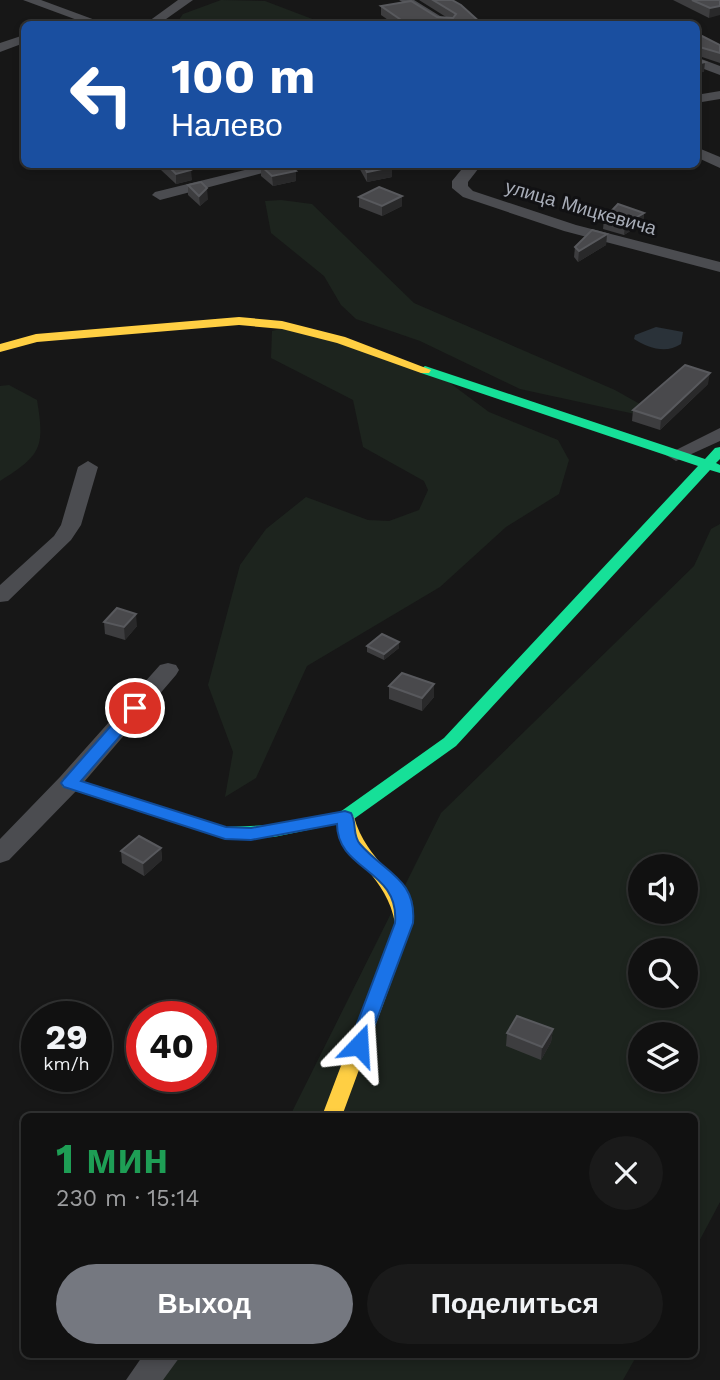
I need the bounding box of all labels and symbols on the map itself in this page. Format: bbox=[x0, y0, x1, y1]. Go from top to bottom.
street label: улица Мицкевича bbox=[503, 175, 660, 240]
pin bbox=[105, 678, 165, 738]
speed limit sign: 40 bbox=[126, 1001, 217, 1092]
position arrow bbox=[322, 1008, 396, 1082]

